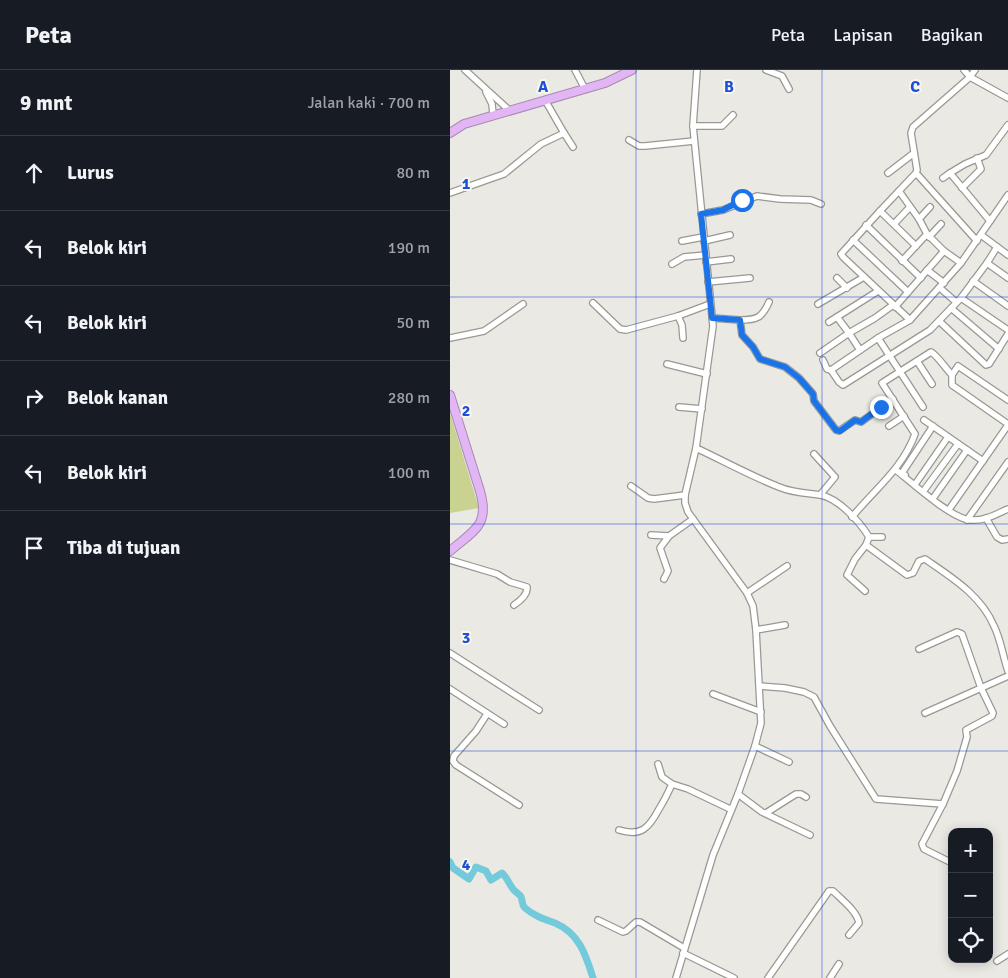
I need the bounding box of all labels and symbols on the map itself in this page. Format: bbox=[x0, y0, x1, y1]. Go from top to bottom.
text: A bbox=[538, 77, 549, 97]
text: B bbox=[724, 77, 734, 97]
text: C bbox=[910, 77, 920, 97]
text: 1 bbox=[462, 174, 471, 194]
route start bbox=[731, 189, 754, 212]
route end bbox=[870, 396, 893, 419]
text: 2 bbox=[462, 401, 470, 421]
text: 3 bbox=[462, 628, 470, 648]
text: 4 bbox=[462, 855, 471, 875]

